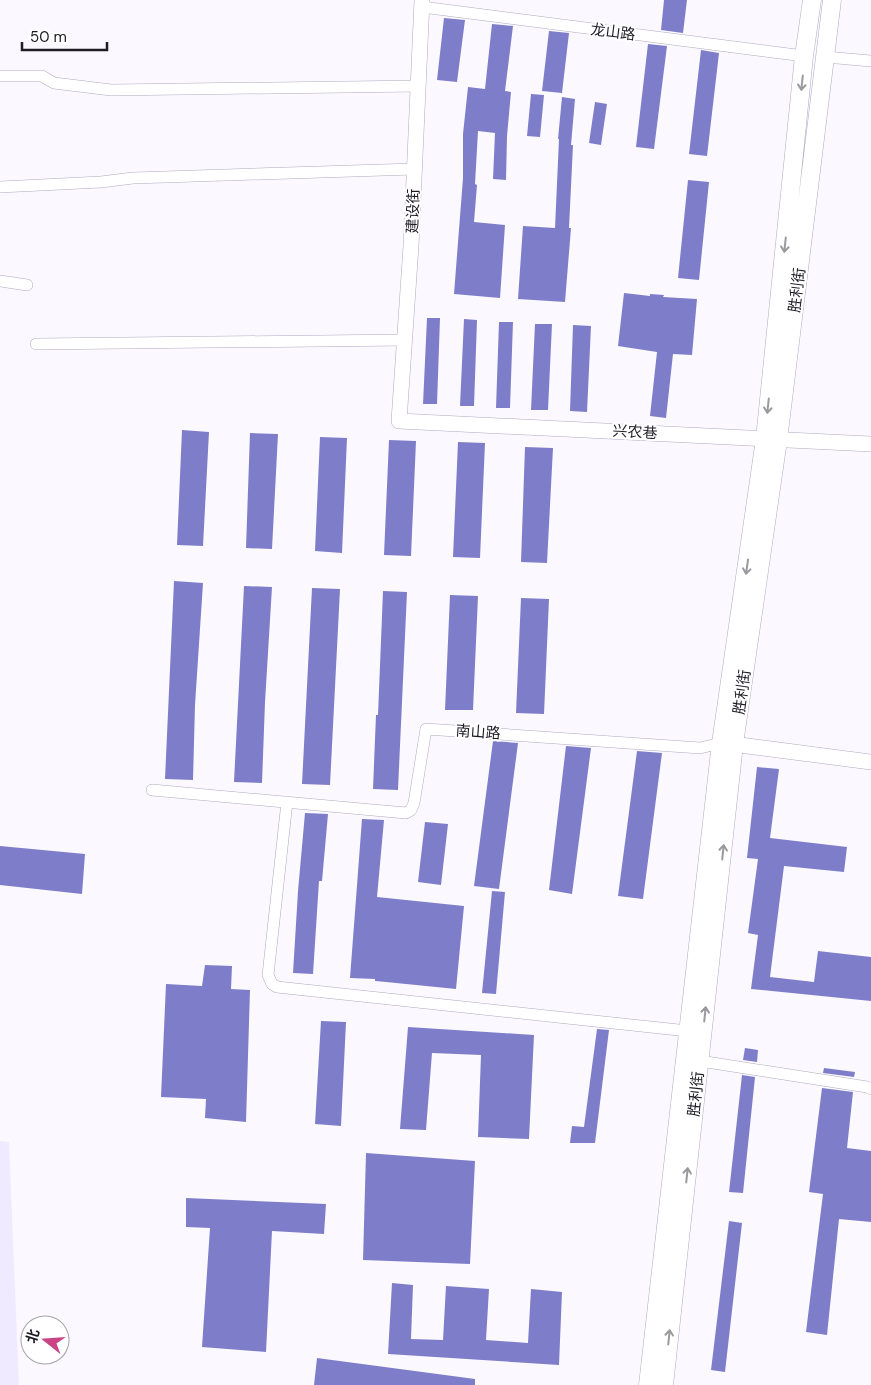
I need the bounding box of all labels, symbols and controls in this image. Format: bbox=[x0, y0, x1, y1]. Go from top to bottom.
street label: 龙山路 bbox=[589, 19, 637, 45]
scale bar bbox=[22, 20, 108, 52]
text: 50 m bbox=[30, 27, 67, 47]
one-way arrow bbox=[797, 75, 806, 91]
street label: 建设街 bbox=[402, 188, 424, 234]
one-way arrow bbox=[780, 236, 790, 252]
street label: 胜利街 bbox=[784, 266, 810, 314]
one-way arrow bbox=[763, 398, 773, 414]
street label: 兴农巷 bbox=[612, 421, 658, 443]
one-way arrow bbox=[741, 559, 751, 575]
street label: 胜利街 bbox=[729, 668, 755, 716]
street label: 南山路 bbox=[455, 720, 501, 744]
one-way arrow bbox=[718, 844, 728, 860]
one-way arrow bbox=[700, 1006, 710, 1022]
street label: 胜利街 bbox=[684, 1071, 708, 1117]
one-way arrow bbox=[682, 1167, 692, 1183]
north arrow bbox=[20, 1315, 70, 1365]
text: 北 bbox=[22, 1327, 43, 1346]
one-way arrow bbox=[664, 1329, 674, 1345]

